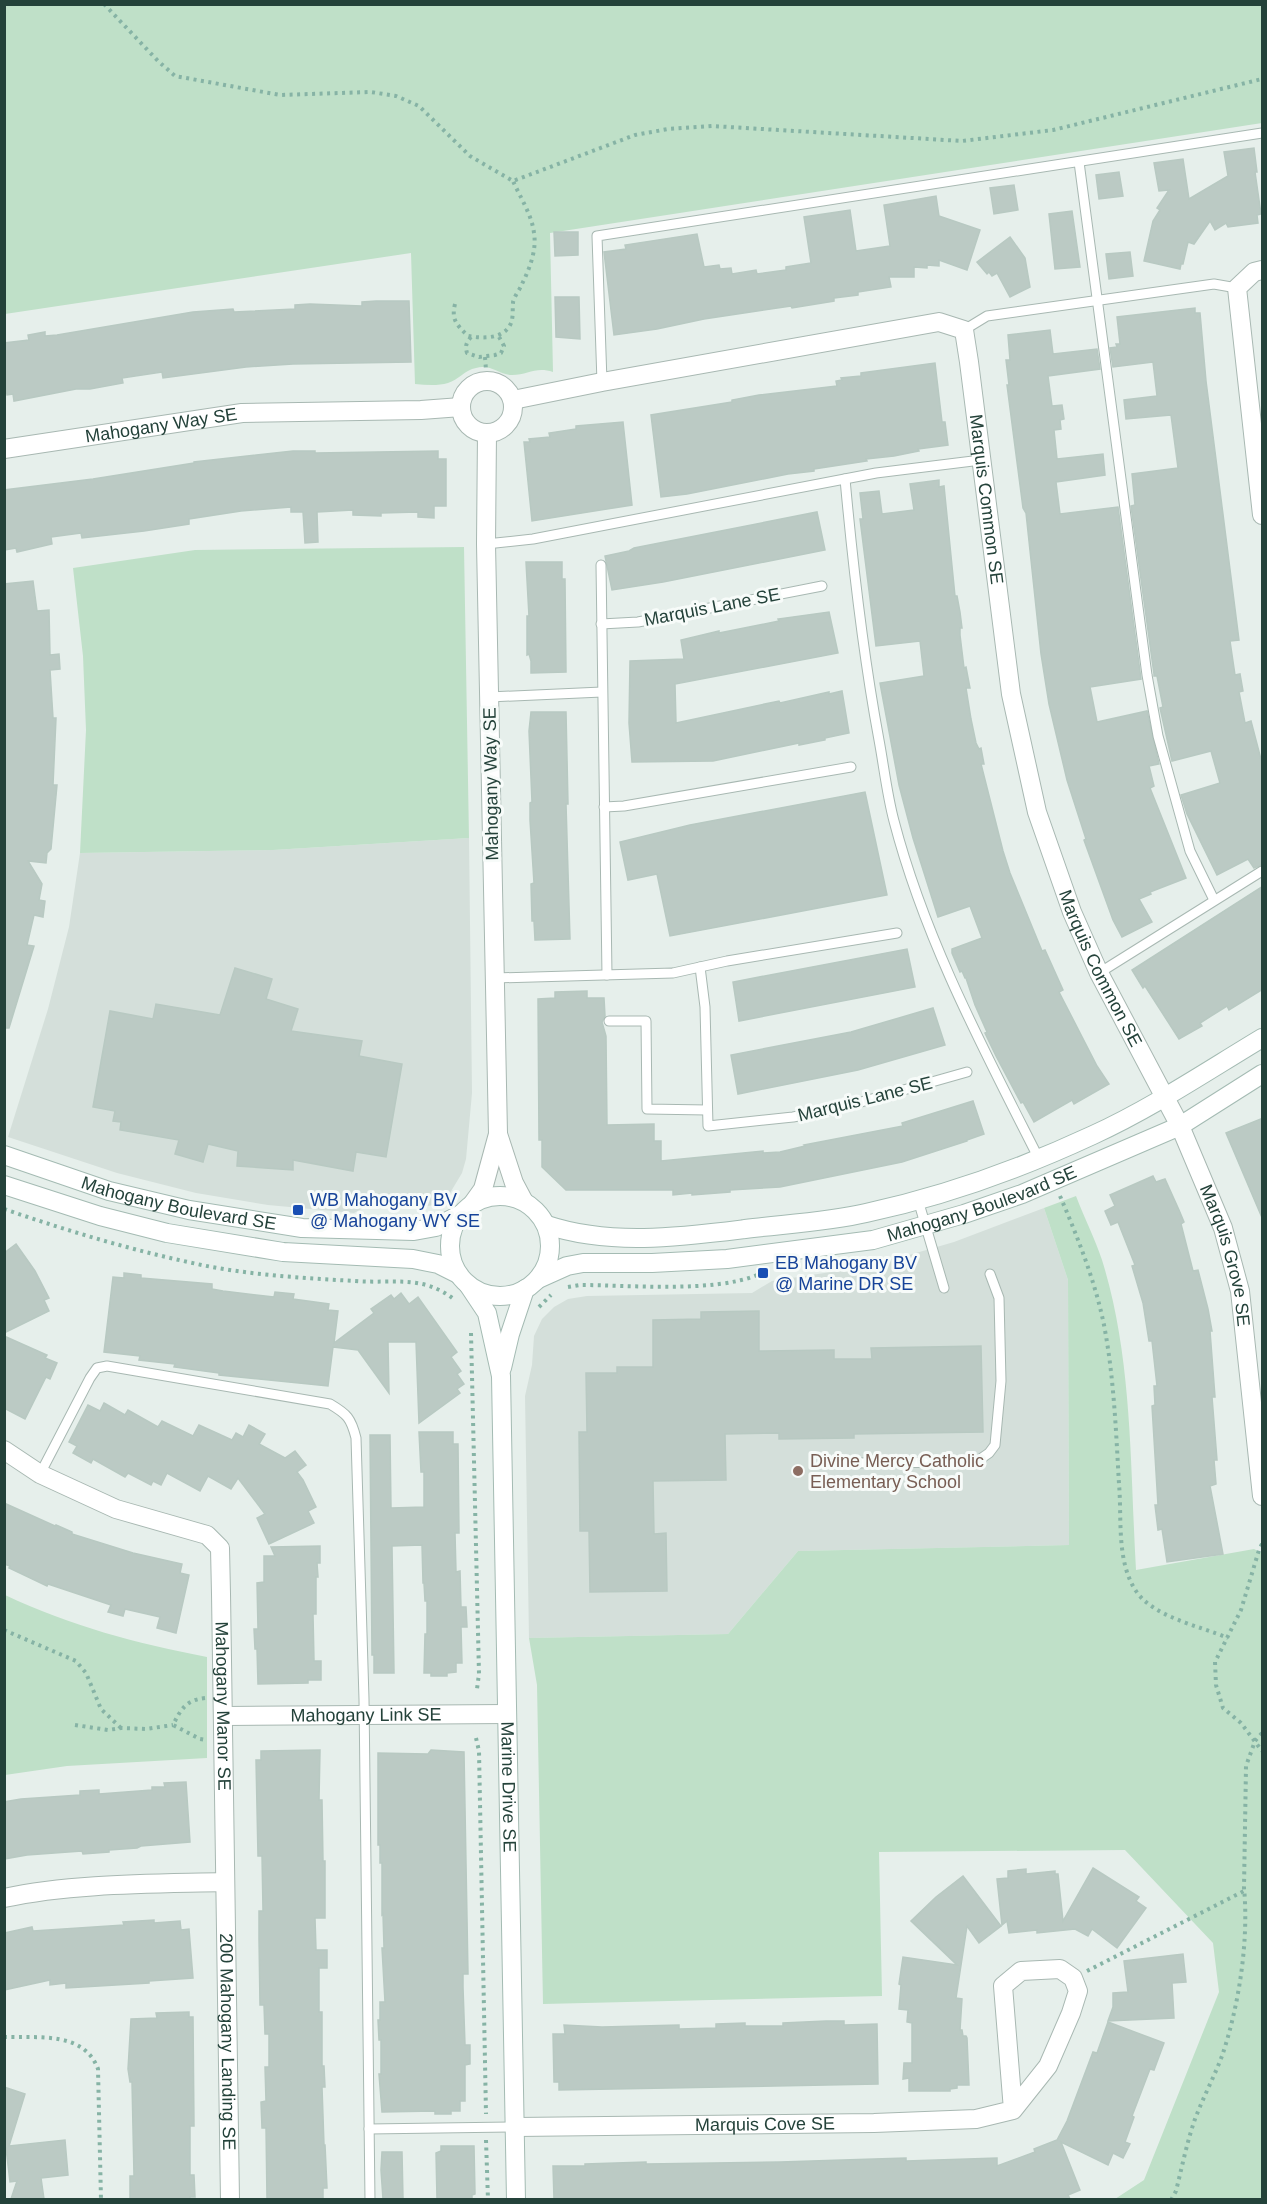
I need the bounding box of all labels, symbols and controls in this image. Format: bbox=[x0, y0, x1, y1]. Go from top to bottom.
street label: Mahogany Way SE bbox=[84, 404, 239, 447]
street label: Marquis Common SE bbox=[966, 413, 1007, 585]
street label: Marquis Lane SE bbox=[642, 584, 782, 630]
street label: Mahogany Way SE bbox=[480, 707, 502, 861]
street label: Marquis Common SE bbox=[1055, 887, 1146, 1050]
street label: Marquis Lane SE bbox=[796, 1073, 934, 1125]
street label: Mahogany Boulevard SE bbox=[885, 1162, 1079, 1246]
street label: Mahogany Boulevard SE bbox=[79, 1172, 278, 1234]
street label: Marquis Grove SE bbox=[1196, 1181, 1254, 1328]
place label: WB Mahogany BV @ Mahogany WY SE bbox=[310, 1190, 480, 1231]
marker: WB Mahogany BV @ Mahogany WY SE bbox=[291, 1203, 305, 1217]
place label: EB Mahogany BV @ Marine DR SE bbox=[775, 1253, 917, 1294]
marker: EB Mahogany BV @ Marine DR SE bbox=[756, 1266, 770, 1280]
place label: Divine Mercy Catholic Elementary School bbox=[810, 1451, 984, 1492]
marker: Divine Mercy Catholic Elementary School bbox=[791, 1464, 805, 1478]
street label: Mahogany Manor SE bbox=[212, 1621, 234, 1791]
street label: Mahogany Link SE bbox=[290, 1704, 442, 1726]
street label: Marine Drive SE bbox=[497, 1721, 520, 1853]
street label: 200 Mahogany Landing SE bbox=[216, 1933, 239, 2151]
street label: Marquis Cove SE bbox=[695, 2113, 835, 2135]

